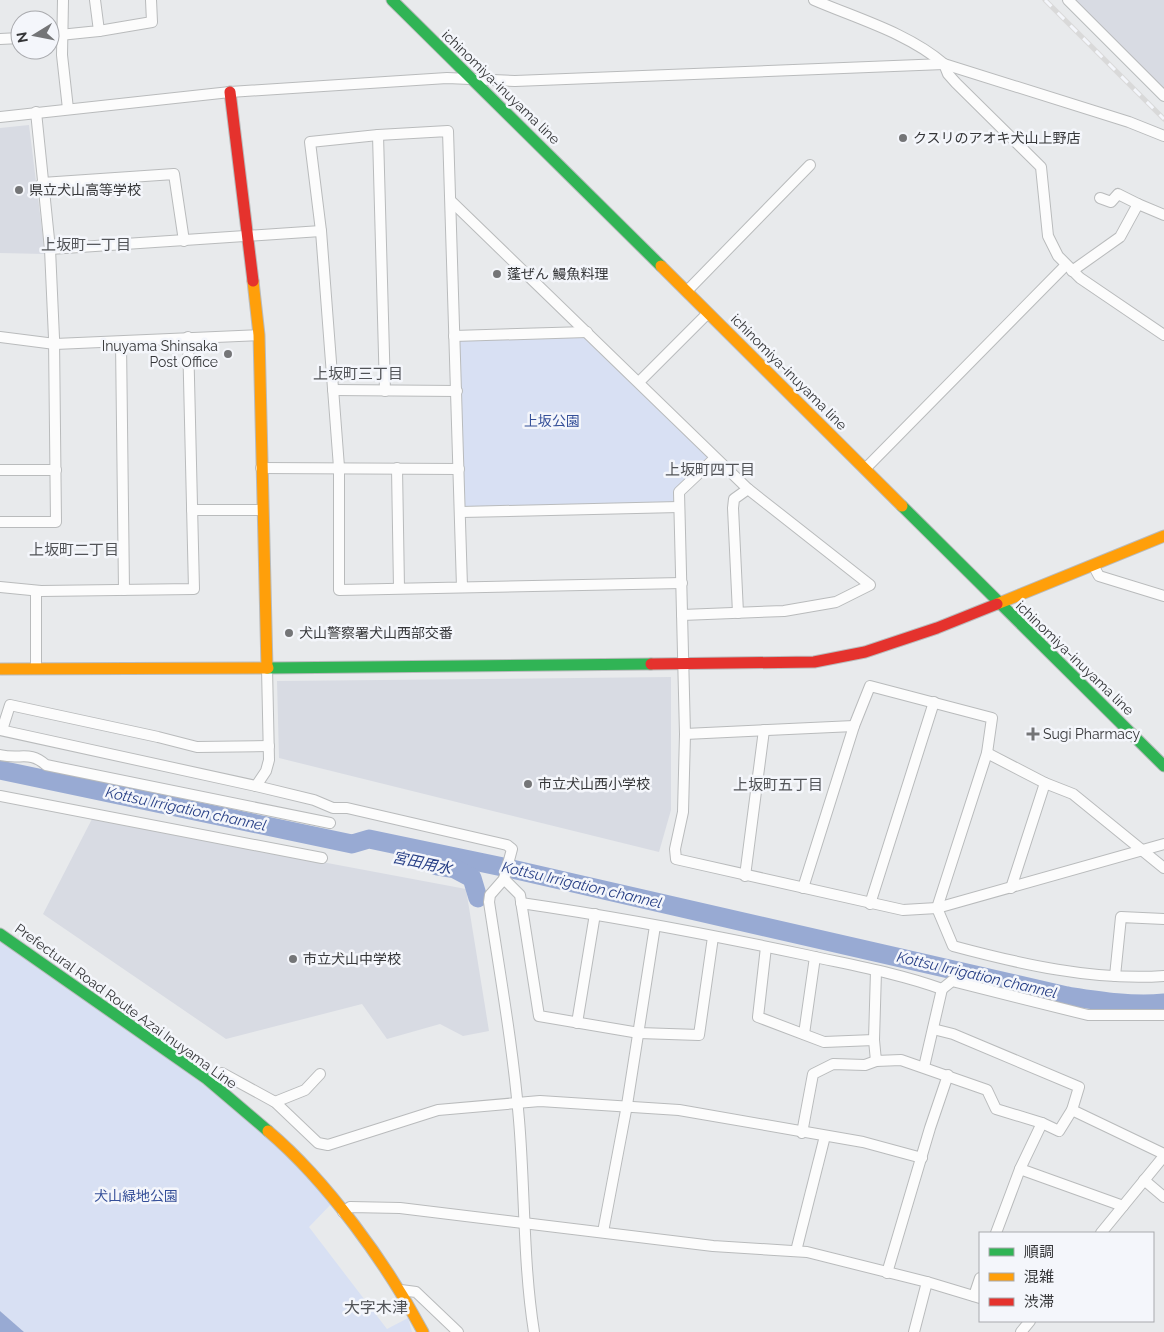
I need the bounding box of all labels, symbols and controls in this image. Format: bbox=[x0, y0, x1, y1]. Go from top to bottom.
north arrow bbox=[10, 10, 60, 60]
street label: ichinomiya-inuyama line bbox=[439, 27, 563, 147]
text: N bbox=[13, 31, 31, 44]
place label: クスリのアオキ犬山上野店 bbox=[913, 130, 1081, 146]
marker: クスリのアオキ犬山上野店 bbox=[897, 132, 909, 144]
place label: 県立犬山高等学校 bbox=[29, 182, 141, 198]
marker: 県立犬山高等学校 bbox=[13, 184, 25, 196]
district label: 上坂町一丁目 bbox=[41, 236, 131, 254]
place label: 蓬ぜん 鰻魚料理 bbox=[507, 266, 609, 282]
marker: 蓬ぜん 鰻魚料理 bbox=[491, 268, 503, 280]
street label: ichinomiya-inuyama line bbox=[728, 311, 850, 433]
place label: Inuyama Shinsaka Post Office bbox=[102, 338, 218, 370]
marker: Inuyama Shinsaka Post Office bbox=[222, 348, 234, 360]
district label: 上坂町三丁目 bbox=[313, 365, 403, 383]
park label: 上坂公園 bbox=[524, 413, 580, 429]
district label: 上坂町四丁目 bbox=[665, 461, 755, 479]
district label: 上坂町二丁目 bbox=[29, 541, 119, 559]
street label: ichinomiya-inuyama line bbox=[1013, 598, 1137, 718]
place label: 犬山警察署犬山西部交番 bbox=[299, 625, 453, 641]
marker: 犬山警察署犬山西部交番 bbox=[283, 627, 295, 639]
place label: Sugi Pharmacy bbox=[1043, 726, 1141, 742]
marker: Sugi Pharmacy bbox=[1027, 728, 1039, 740]
place label: 市立犬山西小学校 bbox=[538, 776, 650, 792]
district label: 上坂町五丁目 bbox=[733, 776, 823, 794]
marker: 市立犬山西小学校 bbox=[522, 778, 534, 790]
water label: Kottsu Irrigation channel bbox=[104, 783, 268, 835]
water label: 宮田用水 bbox=[391, 848, 455, 878]
water label: Kottsu Irrigation channel bbox=[500, 858, 664, 912]
street label: Prefectural Road Route Azai Inuyama Line bbox=[12, 920, 240, 1092]
water label: Kottsu Irrigation channel bbox=[895, 948, 1059, 1002]
place label: 市立犬山中学校 bbox=[303, 951, 401, 967]
marker: 市立犬山中学校 bbox=[287, 953, 299, 965]
park label: 犬山緑地公園 bbox=[94, 1188, 178, 1204]
legend bbox=[979, 1232, 1154, 1322]
text: 順調 bbox=[1024, 1243, 1054, 1261]
text: 混雑 bbox=[1024, 1268, 1054, 1286]
text: 渋滞 bbox=[1024, 1293, 1054, 1311]
district label: 大字木津 bbox=[344, 1298, 408, 1317]

